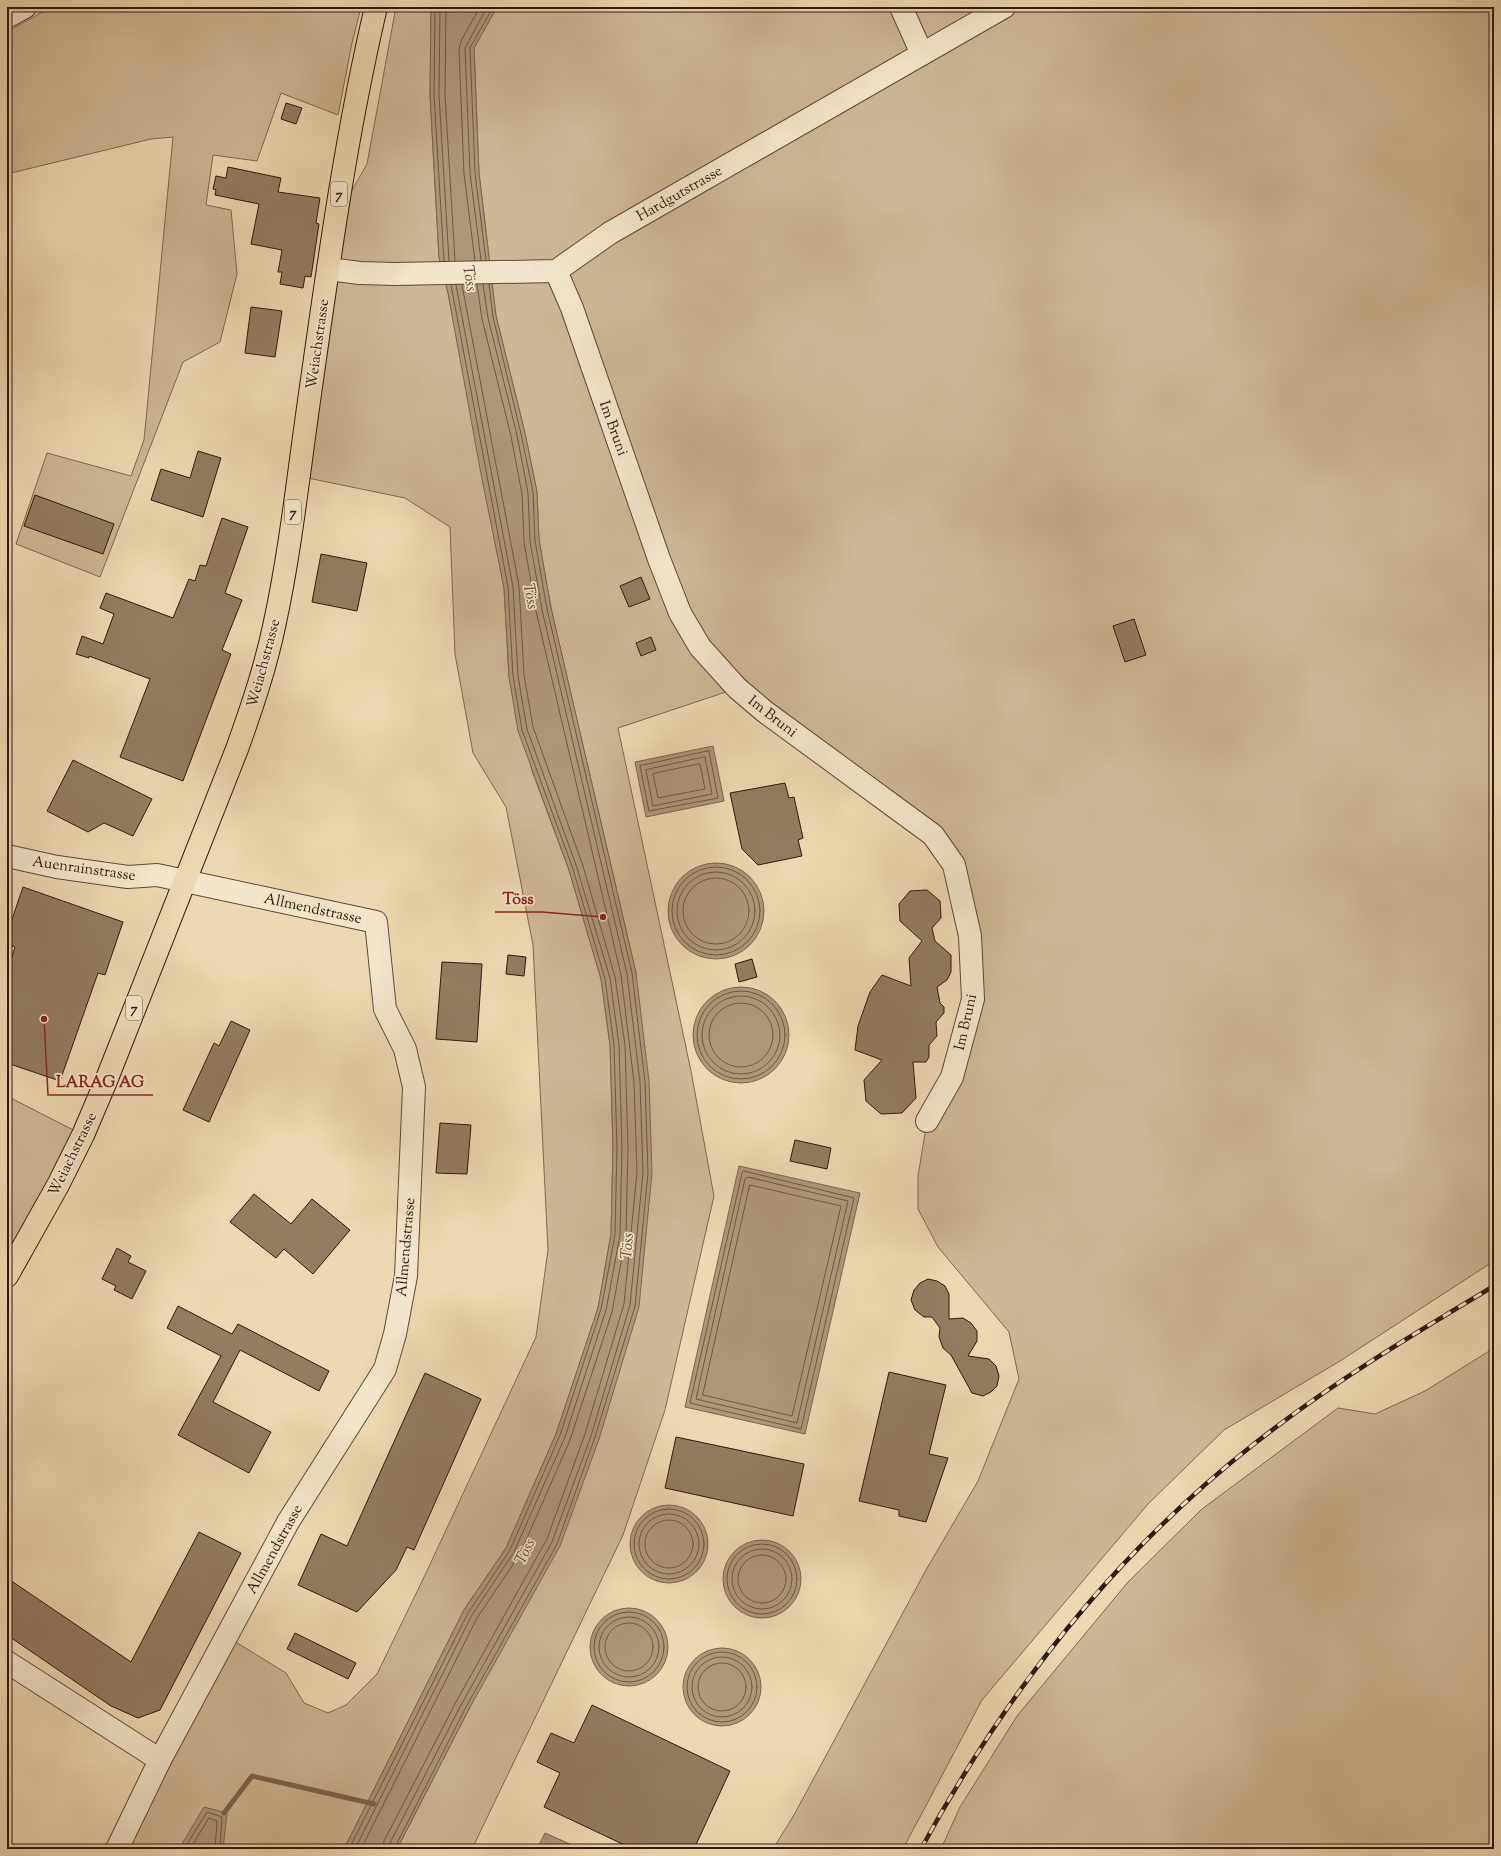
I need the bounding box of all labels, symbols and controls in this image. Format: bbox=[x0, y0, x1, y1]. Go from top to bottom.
street label: Hardgutstrasse bbox=[633, 161, 727, 227]
road number: 7 bbox=[331, 182, 347, 206]
water label: Töss bbox=[455, 264, 482, 293]
street label: Weiachstrasse bbox=[302, 298, 335, 391]
street label: Im Bruni bbox=[593, 398, 632, 459]
road number: 7 bbox=[285, 500, 301, 524]
water label: Töss bbox=[516, 581, 543, 612]
street label: Weiachstrasse bbox=[243, 617, 286, 710]
street label: Im Bruni bbox=[743, 691, 801, 743]
street label: Auenrainstrasse bbox=[31, 852, 137, 887]
callout: Töss bbox=[495, 884, 542, 912]
street label: Allmendstrasse bbox=[262, 889, 363, 930]
text: Töss bbox=[502, 889, 534, 912]
street label: Im Bruni bbox=[950, 992, 983, 1053]
road number: 7 bbox=[126, 996, 142, 1020]
callout: LARAG AG bbox=[48, 1067, 153, 1095]
text: LARAG AG bbox=[56, 1072, 144, 1095]
street label: Weiachstrasse bbox=[44, 1109, 103, 1200]
street label: Allmendstrasse bbox=[392, 1197, 421, 1298]
water label: Töss bbox=[616, 1232, 641, 1260]
street label: Allmendstrasse bbox=[242, 1501, 309, 1598]
water label: Töss bbox=[510, 1535, 542, 1569]

